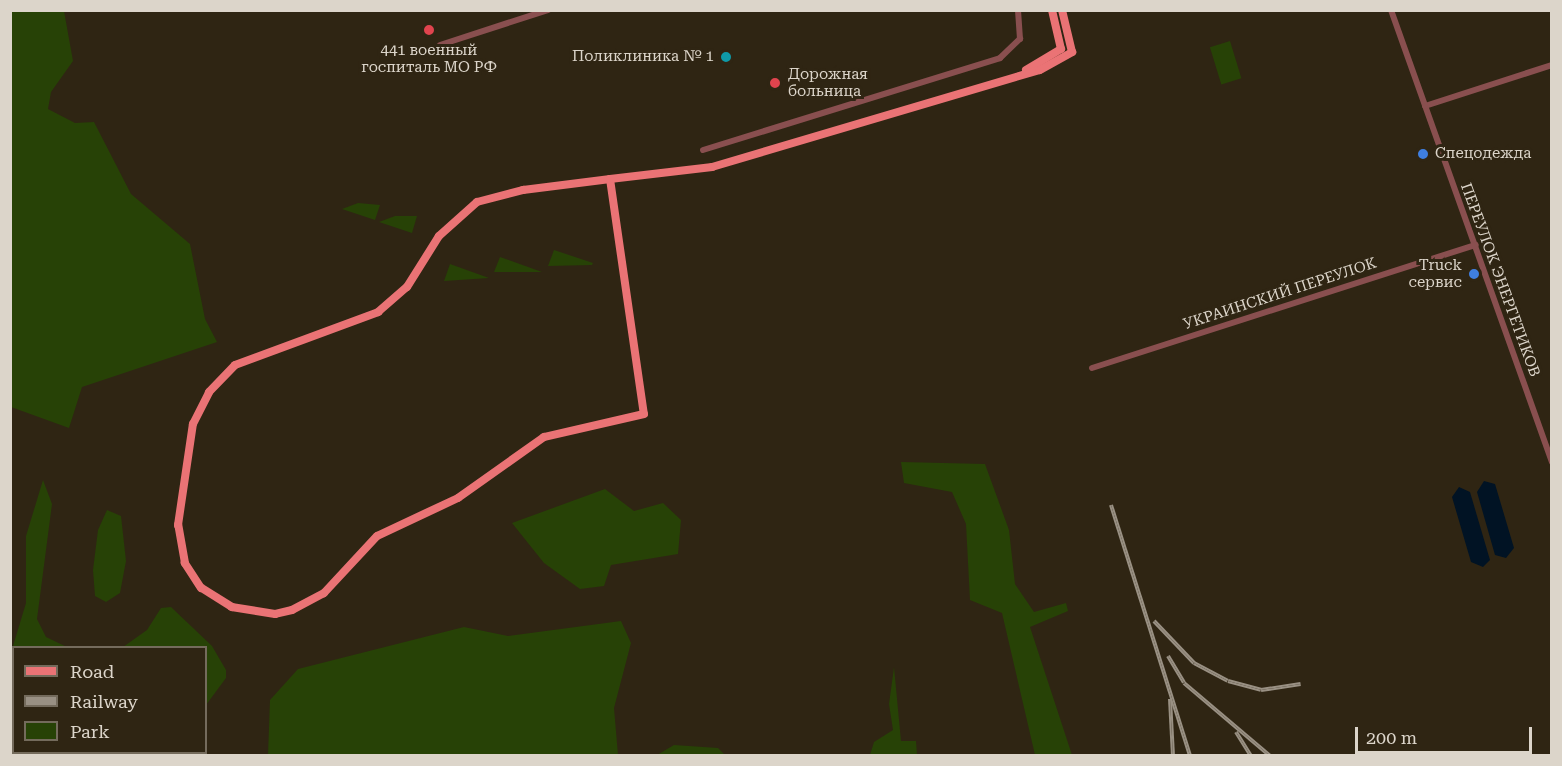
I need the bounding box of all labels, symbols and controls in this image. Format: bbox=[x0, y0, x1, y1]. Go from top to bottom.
marker: 441 военный госпиталь МО РФ bbox=[420, 21, 438, 39]
place label: 441 военный госпиталь МО РФ bbox=[361, 41, 497, 76]
place label: Поликлиника № 1 bbox=[572, 48, 714, 66]
marker: Поликлиника № 1 bbox=[719, 50, 733, 64]
place label: Дорожная больница bbox=[788, 65, 868, 100]
marker: Дорожная больница bbox=[766, 74, 784, 92]
place label: Спецодежда bbox=[1435, 145, 1531, 163]
marker: Спецодежда bbox=[1416, 147, 1430, 161]
street label: ПЕРЕУЛОК ЭНЕРГЕТИКОВ bbox=[1456, 181, 1544, 379]
street label: УКРАИНСКИЙ ПЕРЕУЛОК bbox=[1181, 254, 1379, 334]
place label: Truck сервис bbox=[1409, 256, 1462, 291]
marker: Truck сервис bbox=[1467, 267, 1481, 281]
legend bbox=[12, 646, 207, 754]
text: Road bbox=[70, 661, 114, 682]
text: Railway bbox=[70, 691, 138, 712]
scale bar bbox=[1358, 715, 1535, 753]
text: Park bbox=[70, 721, 110, 742]
text: 200 m bbox=[1366, 727, 1417, 748]

